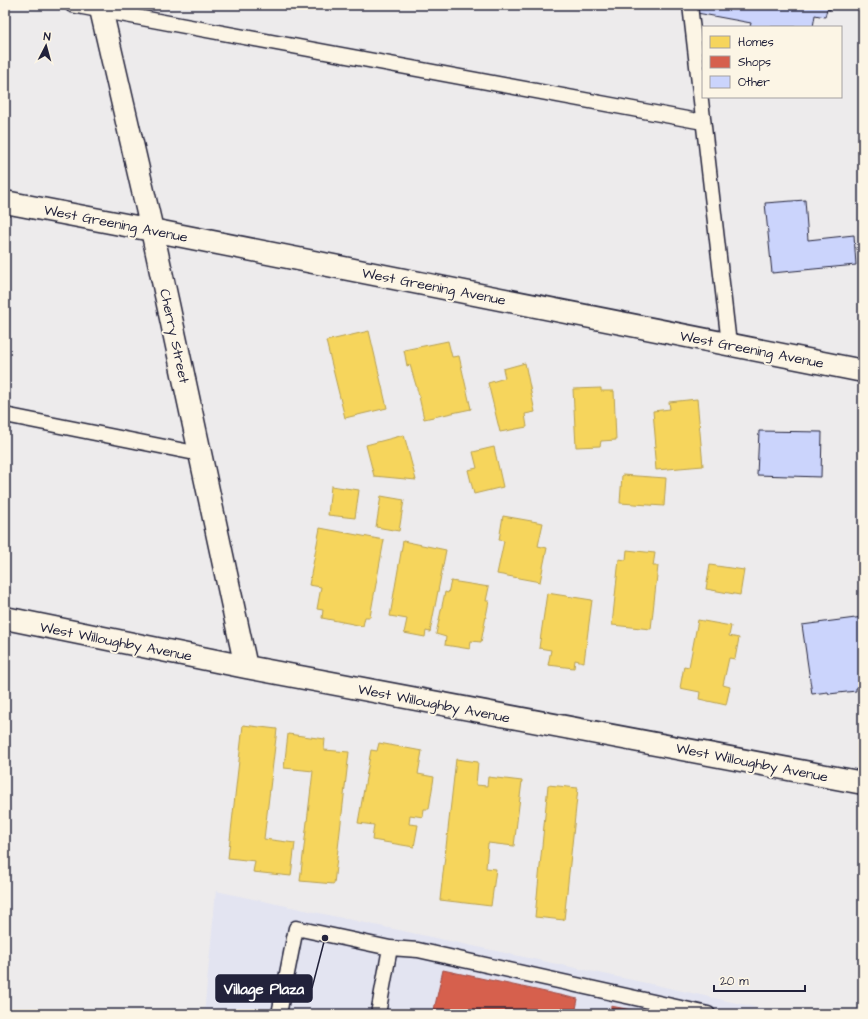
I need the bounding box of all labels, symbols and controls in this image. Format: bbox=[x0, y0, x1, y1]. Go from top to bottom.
north arrow bbox=[26, 26, 66, 66]
legend bbox=[702, 26, 842, 98]
text: N bbox=[43, 29, 51, 44]
text: Homes bbox=[738, 34, 774, 51]
text: Shops bbox=[738, 54, 771, 71]
text: Other bbox=[738, 74, 770, 91]
street label: West Greening Avenue bbox=[42, 200, 190, 248]
street label: West Greening Avenue bbox=[360, 263, 508, 311]
street label: Cherry Street bbox=[154, 287, 194, 386]
street label: West Greening Avenue bbox=[678, 326, 826, 374]
street label: West Willoughby Avenue bbox=[38, 617, 194, 667]
street label: West Willoughby Avenue bbox=[356, 679, 512, 729]
street label: West Willoughby Avenue bbox=[674, 738, 830, 788]
scale bar bbox=[714, 967, 805, 993]
text: 20 m bbox=[720, 973, 749, 990]
callout: Village Plaza bbox=[216, 975, 312, 1002]
text: Village Plaza bbox=[223, 979, 305, 1002]

